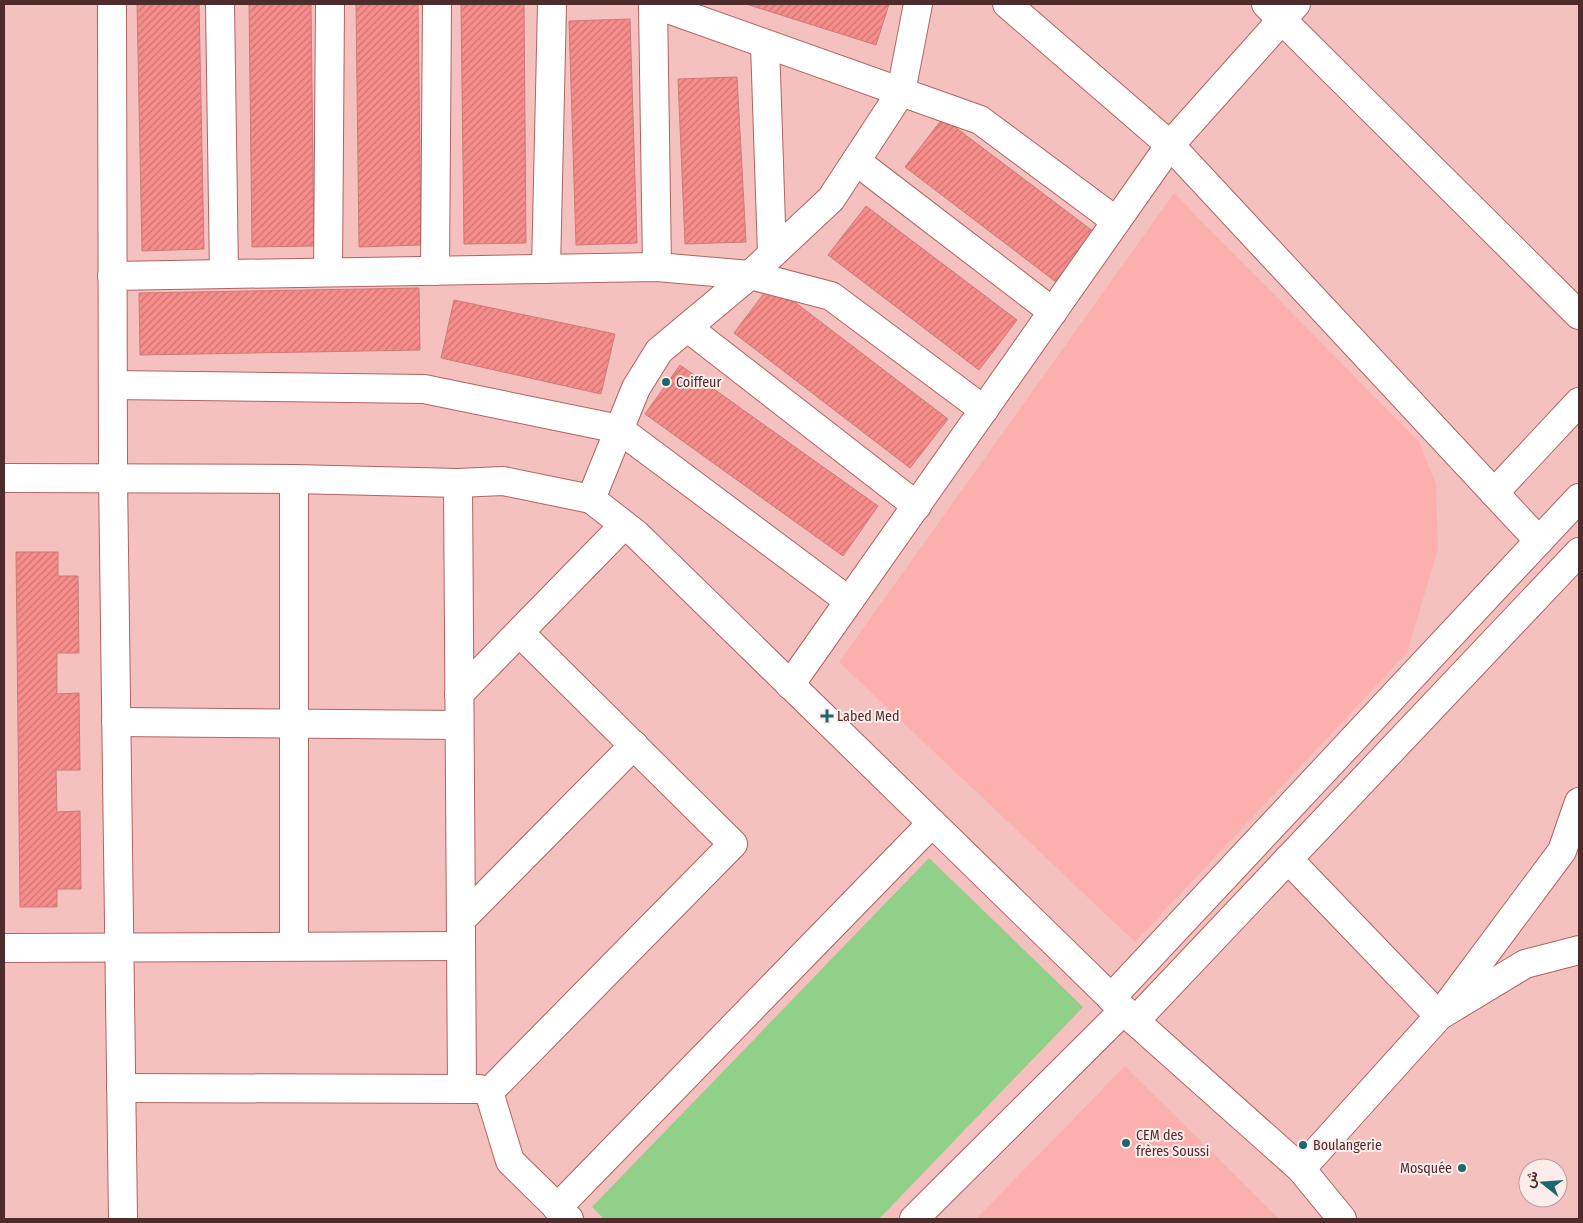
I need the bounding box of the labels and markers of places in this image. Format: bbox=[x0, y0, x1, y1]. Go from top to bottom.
place label: Coiffeur bbox=[676, 374, 721, 391]
marker: Coiffeur bbox=[660, 376, 672, 388]
place label: Labed Med bbox=[837, 708, 900, 725]
marker: Labed Med bbox=[821, 710, 833, 722]
place label: CEM des frères Soussi bbox=[1136, 1127, 1209, 1160]
marker: CEM des frères Soussi bbox=[1120, 1137, 1132, 1149]
place label: Boulangerie bbox=[1313, 1137, 1382, 1154]
marker: Boulangerie bbox=[1297, 1139, 1309, 1151]
place label: Mosquée bbox=[1400, 1160, 1452, 1177]
marker: Mosquée bbox=[1456, 1162, 1468, 1174]

